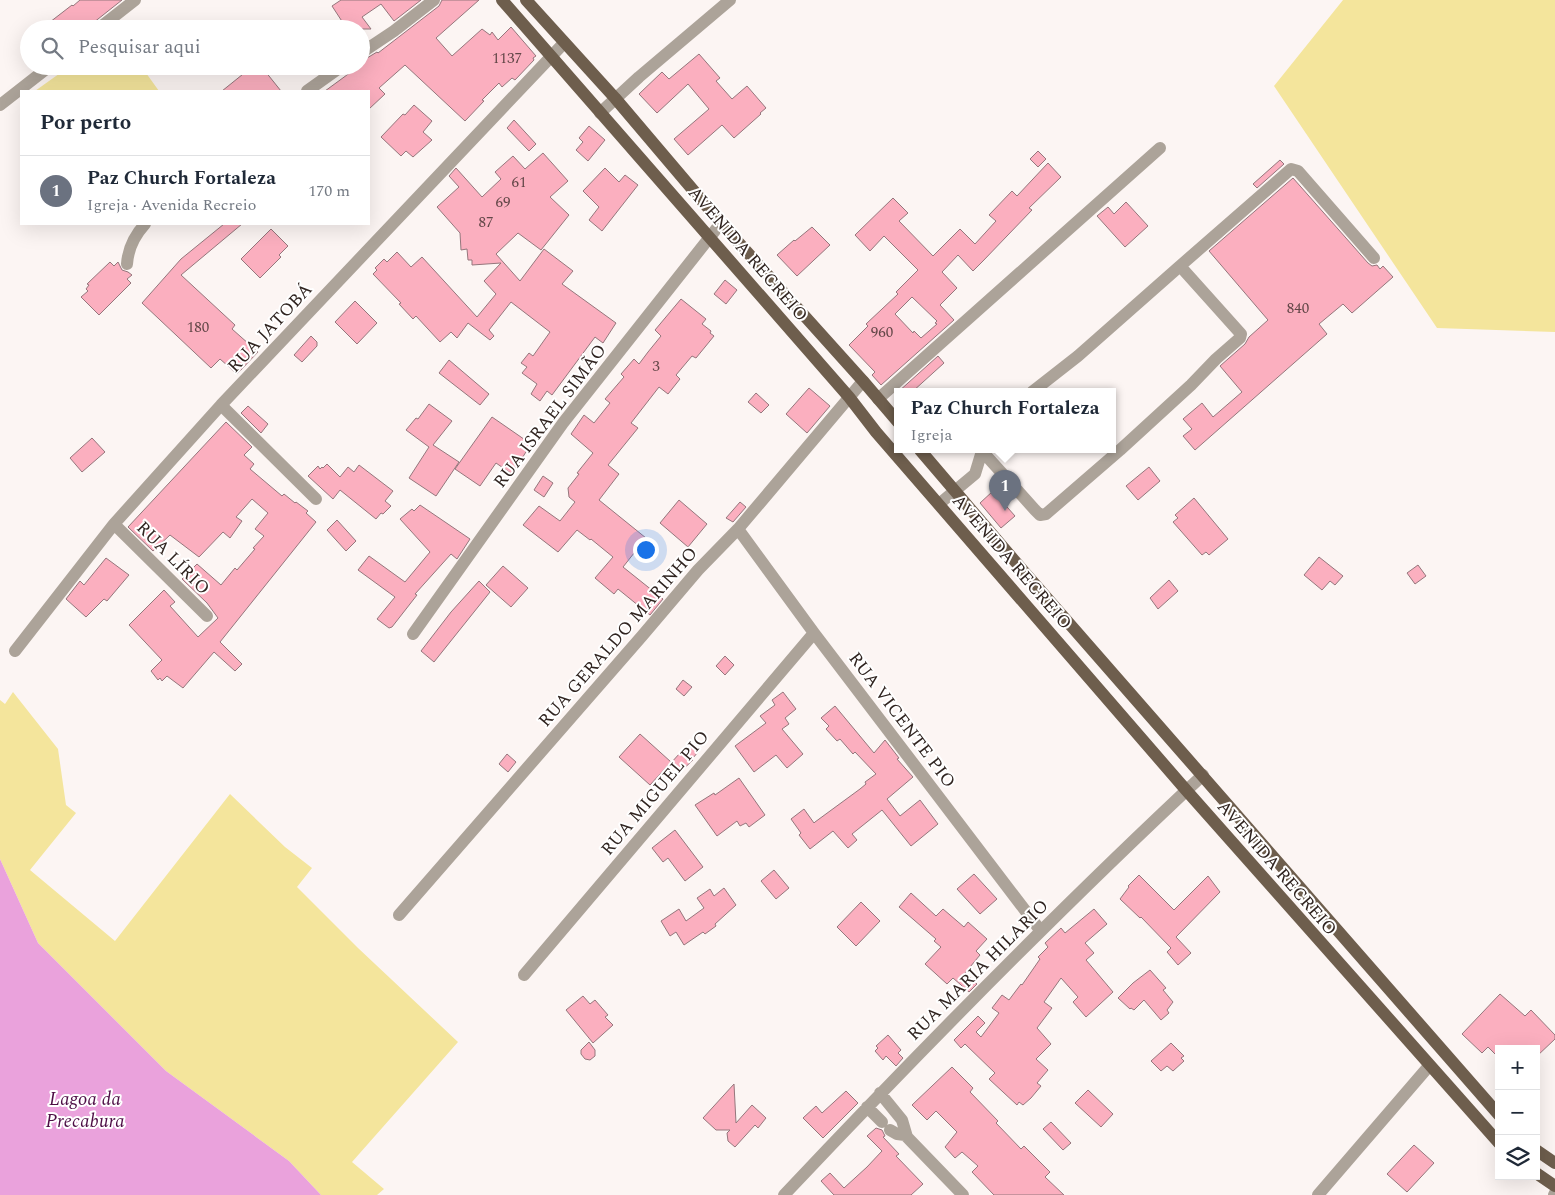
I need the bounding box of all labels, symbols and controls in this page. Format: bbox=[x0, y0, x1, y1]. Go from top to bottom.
search box bbox=[20, 20, 370, 75]
text: Pesquisar aqui bbox=[78, 33, 201, 62]
icon: search bbox=[38, 34, 66, 62]
house number: 1137 bbox=[492, 47, 522, 70]
text: Por perto bbox=[40, 107, 131, 139]
text: Paz Church Fortaleza bbox=[87, 164, 276, 193]
house number: 61 bbox=[511, 171, 527, 194]
text: 1 bbox=[52, 179, 60, 203]
text: 170 m bbox=[308, 179, 350, 203]
street label: AVENIDA RECREIO bbox=[682, 180, 814, 328]
house number: 69 bbox=[495, 191, 511, 214]
text: Igreja · Avenida Recreio bbox=[87, 193, 256, 217]
house number: 87 bbox=[478, 211, 494, 234]
street label: RUA JATOBÁ bbox=[221, 277, 319, 379]
house number: 840 bbox=[1287, 297, 1309, 320]
house number: 180 bbox=[187, 316, 209, 339]
house number: 960 bbox=[871, 321, 893, 344]
street label: RUA ISRAEL SIMÃO bbox=[487, 338, 613, 494]
house number: 3 bbox=[652, 355, 660, 378]
popup bbox=[894, 388, 1116, 453]
text: Paz Church Fortaleza bbox=[911, 394, 1099, 423]
text: Igreja bbox=[911, 423, 952, 447]
pin: 1 bbox=[989, 470, 1021, 511]
street label: AVENIDA RECREIO bbox=[946, 488, 1078, 636]
street label: RUA LÍRIO bbox=[130, 515, 216, 601]
your location bbox=[633, 537, 659, 563]
street label: RUA GERALDO MARINHO bbox=[532, 541, 704, 733]
street label: RUA VICENTE PIO bbox=[842, 646, 962, 794]
street label: RUA MIGUEL PIO bbox=[594, 724, 716, 862]
street label: AVENIDA RECREIO bbox=[1211, 794, 1343, 942]
street label: RUA MARIA HILARIO bbox=[901, 893, 1055, 1047]
map controls bbox=[1495, 1045, 1540, 1180]
button: + bbox=[1495, 1045, 1540, 1090]
water label: Lagoa da Precabura bbox=[45, 1085, 125, 1136]
button: − bbox=[1495, 1090, 1540, 1135]
button: layers bbox=[1495, 1135, 1540, 1180]

